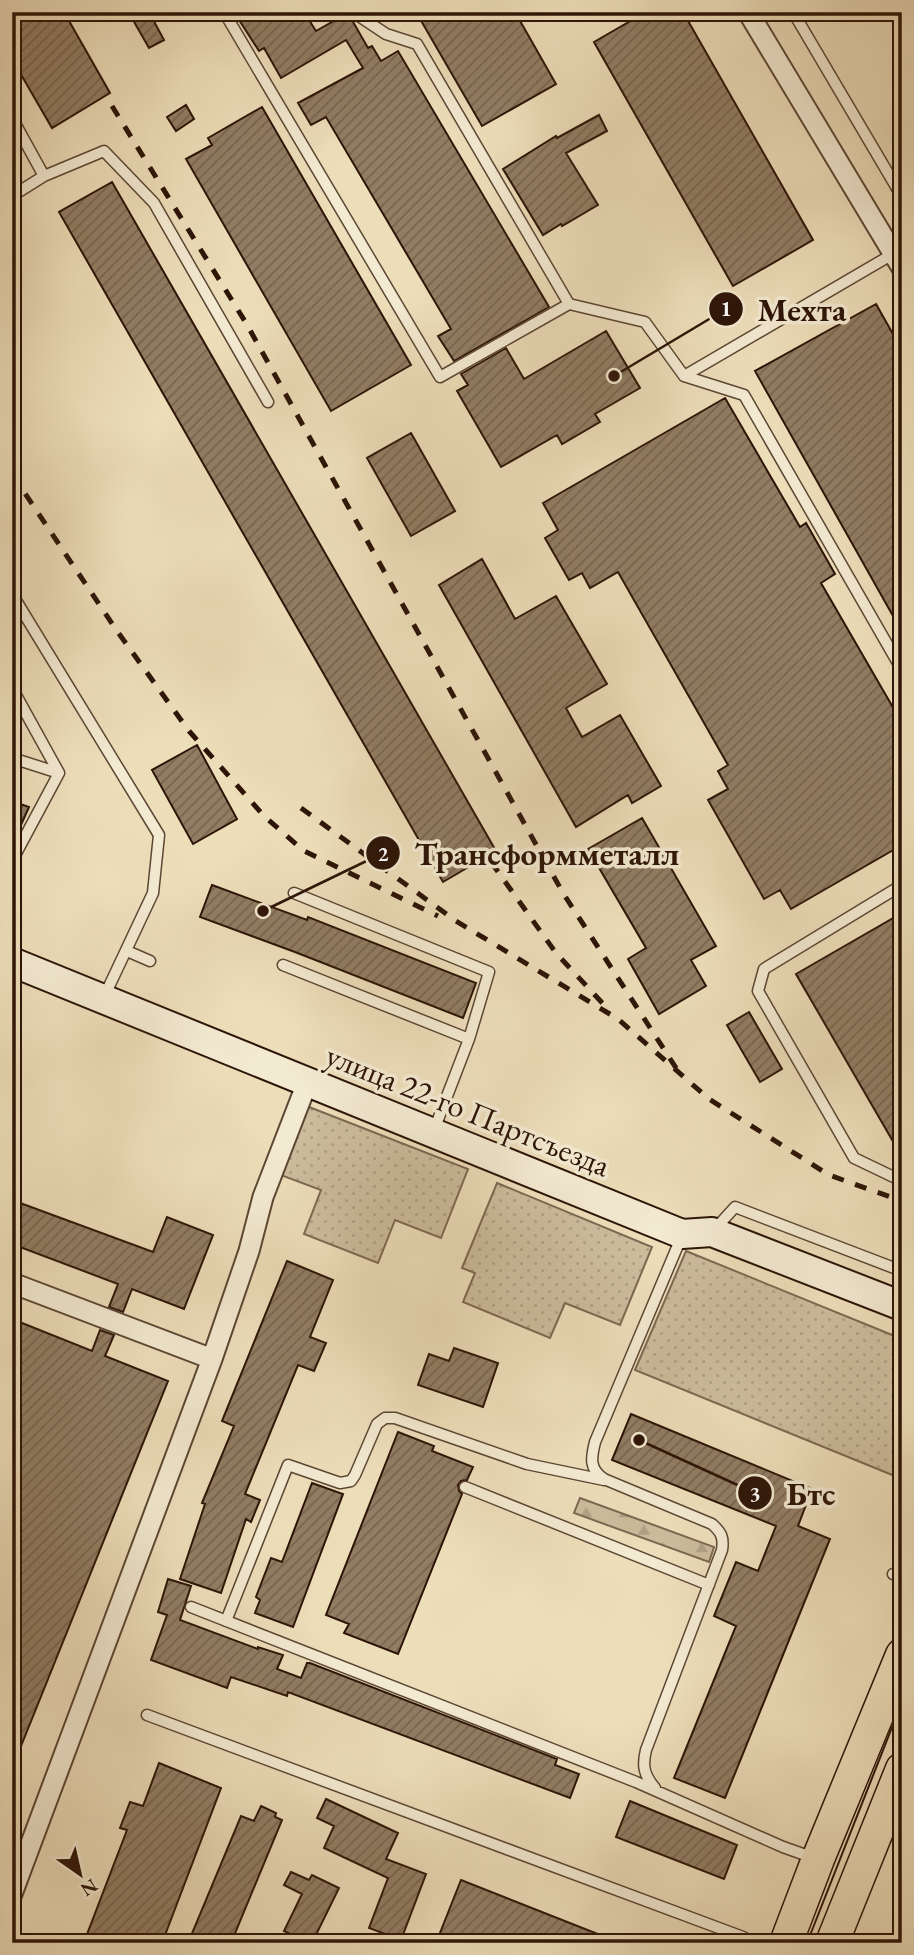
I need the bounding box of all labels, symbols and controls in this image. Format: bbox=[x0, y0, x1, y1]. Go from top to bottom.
callout: Мехта bbox=[709, 282, 860, 336]
text: Мехта bbox=[758, 288, 847, 331]
text: 1 bbox=[720, 295, 732, 322]
callout: Трансформметалл bbox=[366, 826, 694, 880]
text: Трансформметалл bbox=[415, 832, 679, 875]
text: 2 bbox=[377, 840, 389, 867]
street label: улица 22-го Партсъезда bbox=[320, 1034, 617, 1186]
callout: Бтс bbox=[737, 1466, 850, 1520]
text: Бтс bbox=[786, 1472, 836, 1515]
text: 3 bbox=[749, 1480, 761, 1507]
north arrow bbox=[46, 1840, 116, 1910]
text: N bbox=[75, 1873, 103, 1903]

